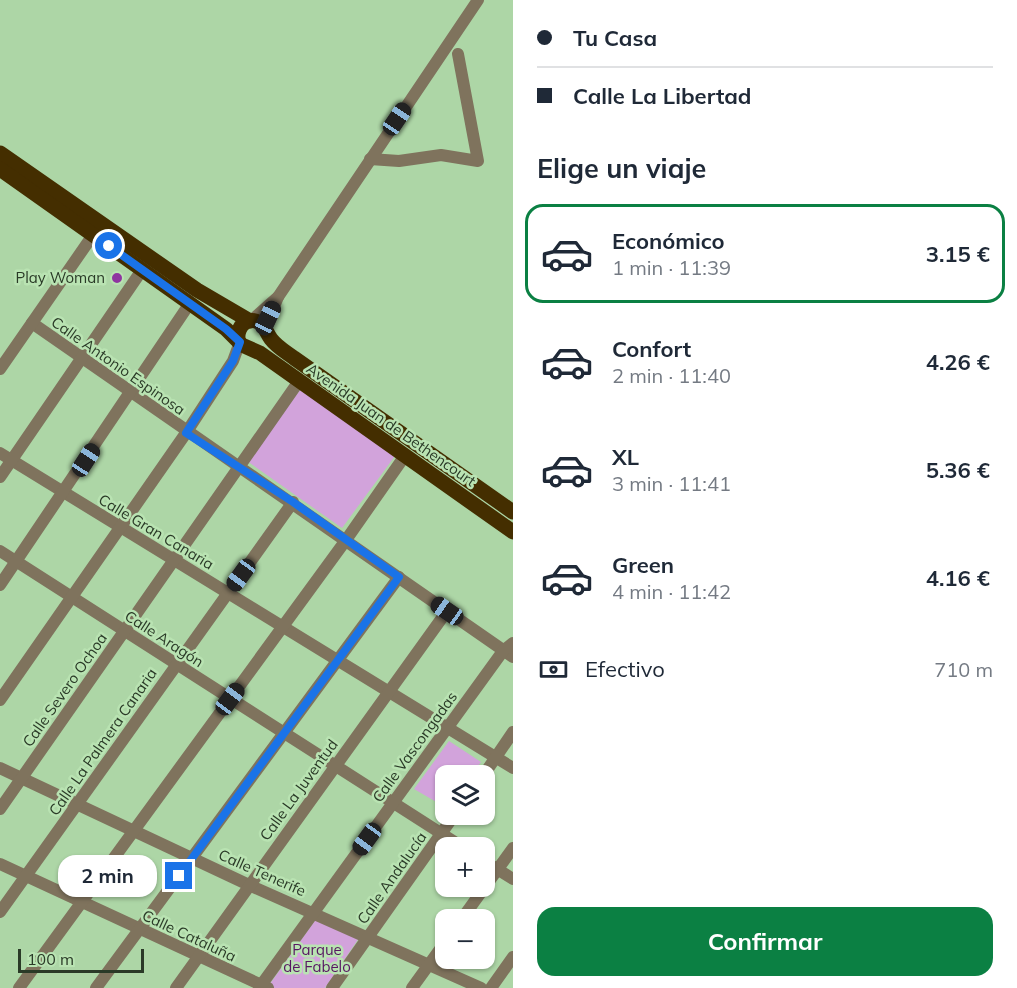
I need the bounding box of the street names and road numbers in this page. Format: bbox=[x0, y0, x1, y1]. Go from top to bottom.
street label: Calle Antonio Espinosa bbox=[48, 312, 189, 419]
street label: Avenida Juan de Bethencourt bbox=[303, 359, 480, 490]
street label: Calle Gran Canaria bbox=[95, 490, 217, 573]
street label: Calle Aragón bbox=[121, 606, 207, 671]
street label: Calle Severo Ochoa bbox=[18, 629, 111, 750]
street label: Calle La Palmera Canaria bbox=[44, 664, 161, 819]
street label: Calle Vascongadas bbox=[368, 688, 461, 806]
street label: Calle La Juventud bbox=[255, 735, 342, 844]
street label: Calle Andalucía bbox=[353, 828, 430, 928]
street label: Calle Tenerife bbox=[216, 845, 309, 900]
street label: Calle Cataluña bbox=[139, 905, 239, 966]

